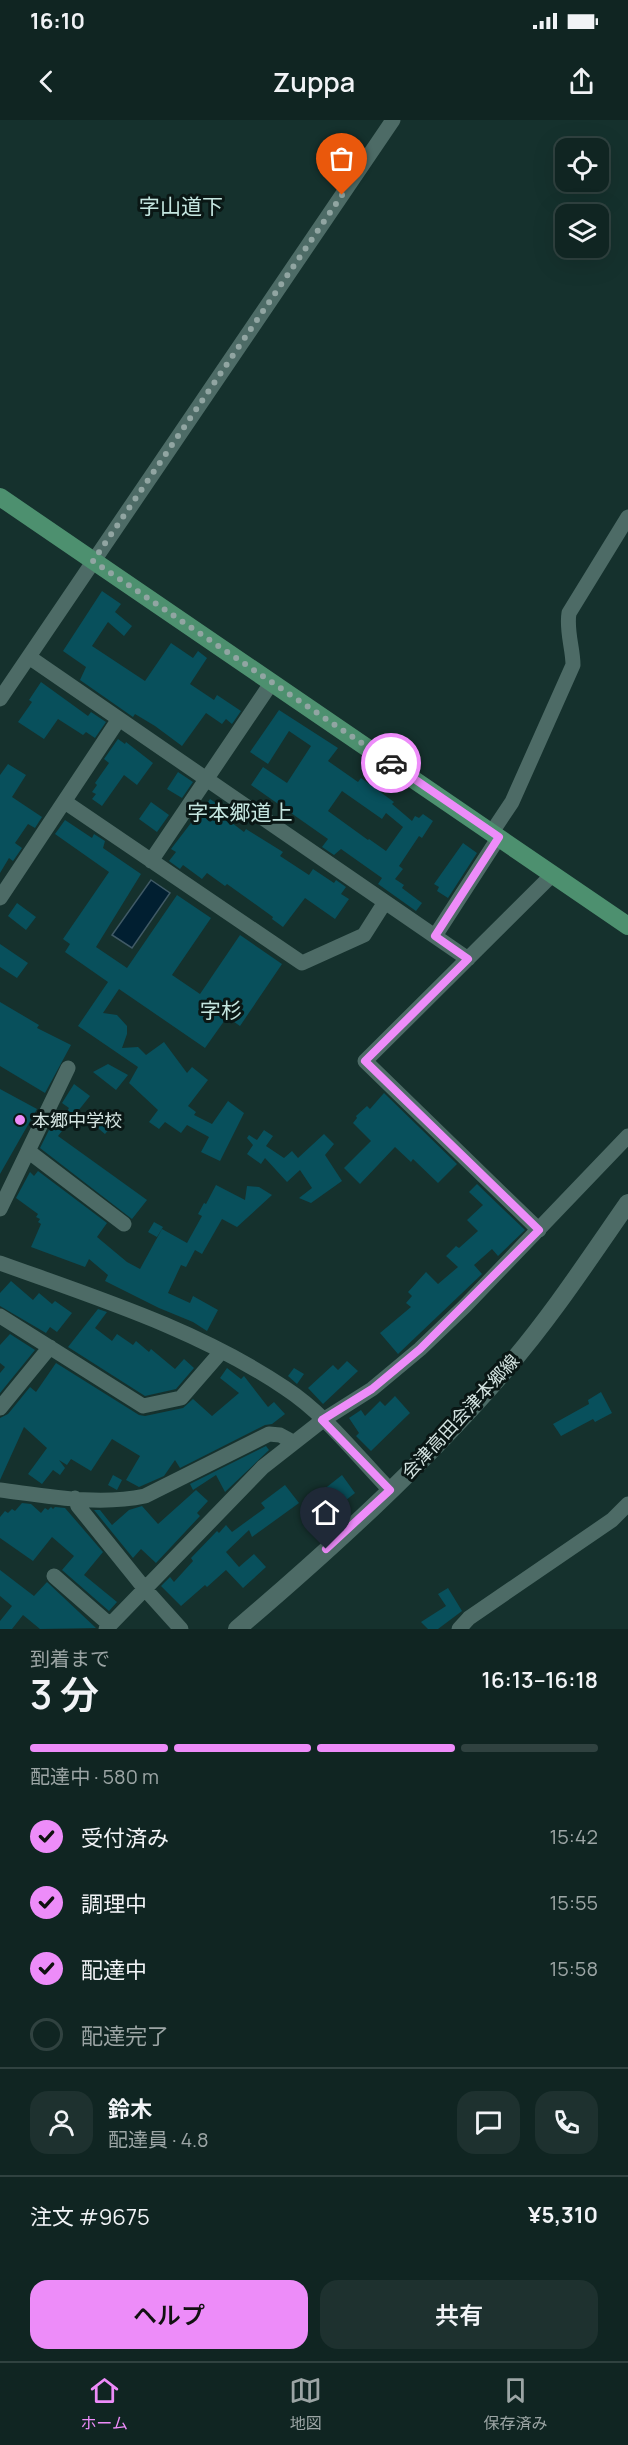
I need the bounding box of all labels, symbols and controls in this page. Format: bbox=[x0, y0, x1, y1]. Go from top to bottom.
text: 16:10 bbox=[30, 6, 85, 36]
text: Zuppa bbox=[273, 63, 355, 100]
icon: back bbox=[30, 65, 63, 98]
icon: share bbox=[565, 65, 598, 98]
pin bbox=[316, 133, 367, 195]
map controls bbox=[555, 138, 609, 258]
button: locate bbox=[555, 138, 609, 192]
icon: bag bbox=[325, 142, 358, 175]
district label: 字山道下 bbox=[139, 192, 223, 220]
button: layers bbox=[555, 204, 609, 258]
courier bbox=[361, 733, 421, 793]
icon: car bbox=[375, 747, 408, 780]
district label: 字本郷道上 bbox=[188, 798, 293, 826]
district label: 字杉 bbox=[200, 996, 242, 1024]
place label: 本郷中学校 bbox=[32, 1108, 122, 1132]
marker: 本郷中学校 bbox=[13, 1113, 27, 1127]
street label: 会津高田会津本郷線 bbox=[396, 1349, 524, 1483]
pin bbox=[300, 1487, 351, 1549]
icon: home bbox=[309, 1496, 342, 1529]
text: 到着まで bbox=[30, 1645, 110, 1672]
text: 16:13–16:18 bbox=[482, 1665, 598, 1695]
text: 3 分 bbox=[30, 1667, 99, 1721]
text: 配達中 · 580 m bbox=[30, 1763, 159, 1790]
icon: check bbox=[30, 1820, 63, 1853]
text: 受付済み bbox=[81, 1823, 169, 1853]
text: 15:42 bbox=[549, 1823, 598, 1850]
icon: check bbox=[30, 1886, 63, 1919]
text: 調理中 bbox=[81, 1889, 147, 1919]
text: 15:55 bbox=[550, 1889, 598, 1916]
icon: check bbox=[30, 1952, 63, 1985]
text: 配達中 bbox=[81, 1955, 147, 1985]
text: 15:58 bbox=[550, 1955, 598, 1982]
text: 配達完了 bbox=[81, 2021, 169, 2051]
button: person bbox=[30, 2091, 93, 2154]
button: chat bbox=[457, 2091, 520, 2154]
button: phone bbox=[535, 2091, 598, 2154]
text: 鈴木 bbox=[108, 2094, 152, 2124]
text: 配達員 · 4.8 bbox=[108, 2126, 209, 2153]
text: ¥5,310 bbox=[528, 2200, 598, 2230]
text: 注文 #9675 bbox=[30, 2202, 150, 2232]
button: ヘルプ bbox=[30, 2280, 308, 2349]
button: 共有 bbox=[320, 2280, 598, 2349]
tab: ホーム bbox=[81, 2374, 128, 2434]
tab: 地図 bbox=[289, 2374, 322, 2434]
tab: 保存済み bbox=[483, 2374, 547, 2434]

